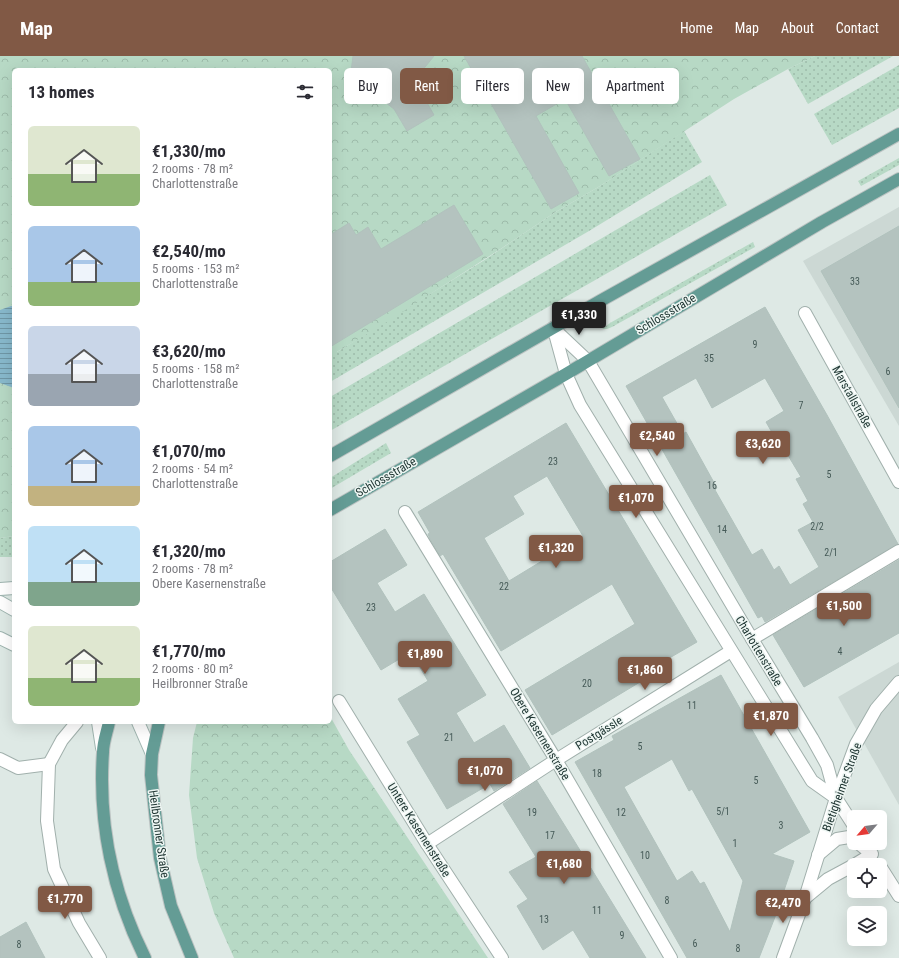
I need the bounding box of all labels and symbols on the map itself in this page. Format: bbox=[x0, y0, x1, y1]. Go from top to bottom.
house number: 33 bbox=[850, 276, 860, 287]
street label: Schlossstraße bbox=[634, 290, 699, 337]
pin: €1,330 bbox=[546, 302, 612, 336]
house number: 9 bbox=[753, 339, 758, 350]
house number: 35 bbox=[704, 353, 714, 364]
street label: Marstallstraße bbox=[829, 364, 875, 431]
house number: 6 bbox=[886, 366, 891, 377]
house number: 7 bbox=[799, 400, 804, 411]
pin: €2,540 bbox=[624, 423, 690, 457]
pin: €3,620 bbox=[730, 431, 796, 465]
street label: Schlossstraße bbox=[353, 454, 419, 500]
house number: 23 bbox=[548, 456, 558, 467]
house number: 5 bbox=[827, 469, 832, 480]
house number: 16 bbox=[707, 480, 717, 491]
pin: €1,070 bbox=[603, 485, 669, 519]
house number: 2/2 bbox=[810, 521, 824, 532]
house number: 14 bbox=[717, 524, 727, 535]
pin: €1,320 bbox=[523, 535, 589, 569]
house number: 2/1 bbox=[824, 547, 838, 558]
house number: 22 bbox=[499, 581, 509, 592]
pin: €1,500 bbox=[811, 593, 877, 627]
house number: 23 bbox=[366, 602, 376, 613]
street label: Charlottenstraße bbox=[733, 613, 786, 689]
pin: €1,890 bbox=[392, 641, 458, 675]
house number: 4 bbox=[838, 646, 843, 657]
pin: €1,860 bbox=[612, 657, 678, 691]
house number: 20 bbox=[582, 678, 592, 689]
street label: Obere Kasernenstraße bbox=[507, 685, 573, 783]
house number: 11 bbox=[687, 700, 697, 711]
pin: €1,870 bbox=[738, 703, 804, 737]
street label: Postgässle bbox=[573, 713, 625, 753]
house number: 21 bbox=[444, 732, 454, 743]
street label: Bietigheimer Straße bbox=[819, 740, 865, 833]
house number: 5 bbox=[638, 741, 643, 752]
pin: €1,070 bbox=[452, 758, 518, 792]
house number: 18 bbox=[592, 768, 602, 779]
house number: 5 bbox=[754, 775, 759, 786]
street label: Untere Kasernenstraße bbox=[384, 780, 454, 880]
street label: Heilbronner Straße bbox=[146, 789, 172, 879]
house number: 5/1 bbox=[716, 806, 730, 817]
house number: 19 bbox=[527, 807, 537, 818]
house number: 12 bbox=[616, 807, 626, 818]
north arrow bbox=[847, 810, 887, 850]
house number: 3 bbox=[779, 820, 784, 831]
house number: 17 bbox=[545, 830, 555, 841]
house number: 1 bbox=[733, 838, 737, 849]
house number: 10 bbox=[640, 850, 650, 861]
pin: €1,680 bbox=[531, 851, 597, 885]
pin: €1,770 bbox=[32, 886, 98, 920]
pin: €2,470 bbox=[750, 890, 816, 924]
house number: 8 bbox=[665, 895, 670, 906]
house number: 11 bbox=[592, 905, 602, 916]
house number: 13 bbox=[539, 914, 549, 925]
house number: 9 bbox=[620, 930, 625, 941]
house number: 6 bbox=[693, 938, 698, 949]
house number: 8 bbox=[17, 939, 22, 950]
house number: 8 bbox=[736, 943, 741, 954]

